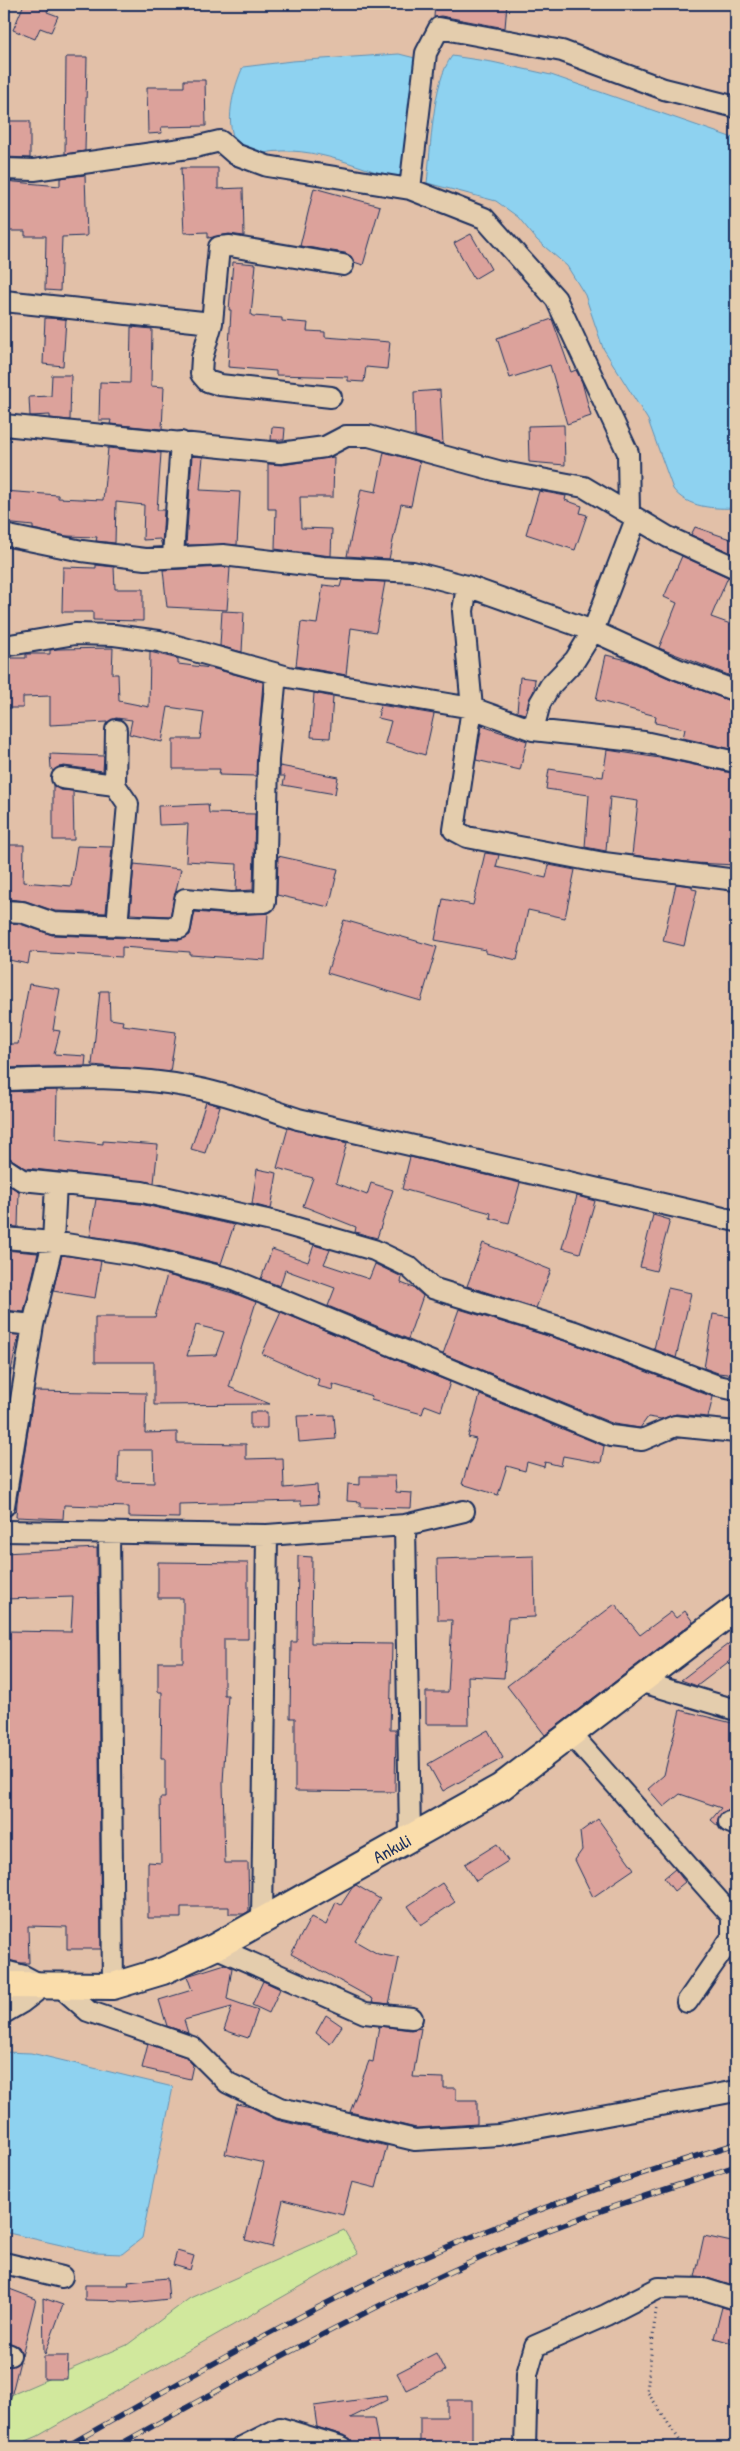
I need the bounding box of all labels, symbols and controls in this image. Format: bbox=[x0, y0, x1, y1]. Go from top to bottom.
street label: Ankuli bbox=[368, 1827, 416, 1869]

